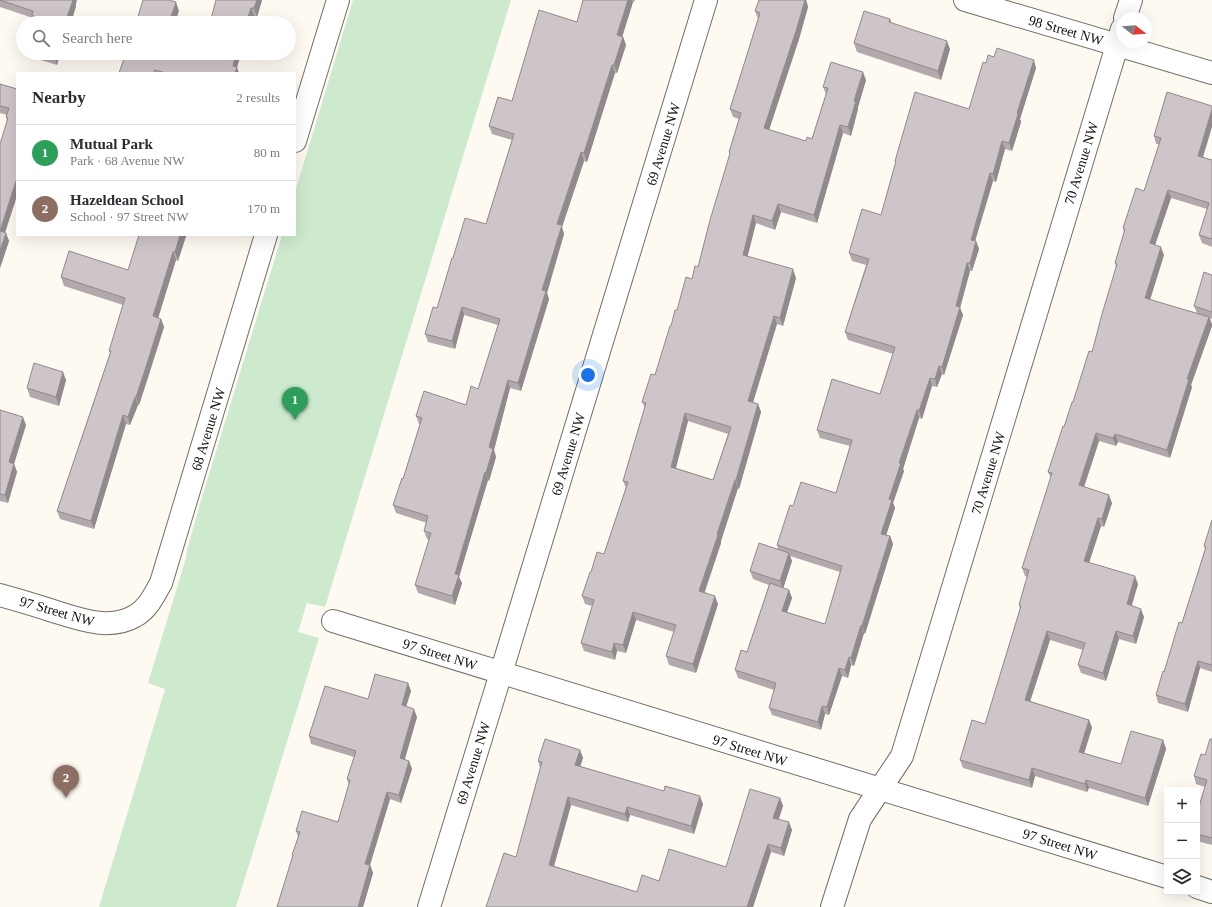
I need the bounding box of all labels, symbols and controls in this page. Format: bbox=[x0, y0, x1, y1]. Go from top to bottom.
north arrow bbox=[1116, 12, 1152, 48]
street label: 98 Street NW bbox=[1027, 13, 1106, 49]
search box bbox=[16, 16, 296, 60]
icon: search bbox=[30, 27, 52, 49]
text: Search here bbox=[62, 30, 132, 46]
text: Nearby bbox=[32, 88, 86, 107]
text: 2 results bbox=[236, 90, 280, 105]
street label: 69 Avenue NW bbox=[644, 100, 683, 187]
street label: 70 Avenue NW bbox=[1062, 119, 1101, 206]
text: Mutual Park bbox=[70, 136, 153, 152]
text: 1 bbox=[42, 145, 48, 160]
text: 80 m bbox=[254, 145, 280, 160]
text: Park · 68 Avenue NW bbox=[70, 153, 185, 168]
text: Hazeldean School bbox=[70, 192, 184, 208]
text: 2 bbox=[42, 201, 48, 216]
text: 170 m bbox=[247, 201, 280, 216]
text: School · 97 Street NW bbox=[70, 209, 188, 224]
your location bbox=[578, 365, 598, 385]
street label: 68 Avenue NW bbox=[189, 385, 228, 472]
pin: 1 bbox=[282, 387, 308, 420]
street label: 69 Avenue NW bbox=[549, 410, 588, 497]
street label: 70 Avenue NW bbox=[969, 429, 1008, 516]
street label: 97 Street NW bbox=[18, 594, 97, 630]
street label: 97 Street NW bbox=[401, 636, 480, 673]
street label: 69 Avenue NW bbox=[454, 719, 493, 806]
street label: 97 Street NW bbox=[711, 732, 790, 769]
pin: 2 bbox=[53, 765, 79, 798]
map controls bbox=[1164, 787, 1200, 895]
button: + bbox=[1164, 787, 1200, 823]
button: − bbox=[1164, 823, 1200, 859]
street label: 97 Street NW bbox=[1021, 826, 1100, 863]
button: layers bbox=[1164, 859, 1200, 895]

